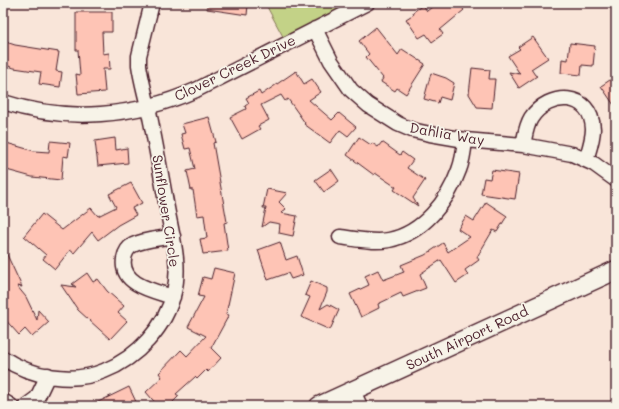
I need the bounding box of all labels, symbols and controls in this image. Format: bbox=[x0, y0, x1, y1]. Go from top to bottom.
street label: Clover Creek Drive bbox=[171, 30, 299, 105]
street label: Dahlia Way bbox=[408, 118, 486, 149]
street label: Sunflower Circle bbox=[148, 153, 185, 268]
street label: South Airport Road bbox=[403, 301, 531, 374]

